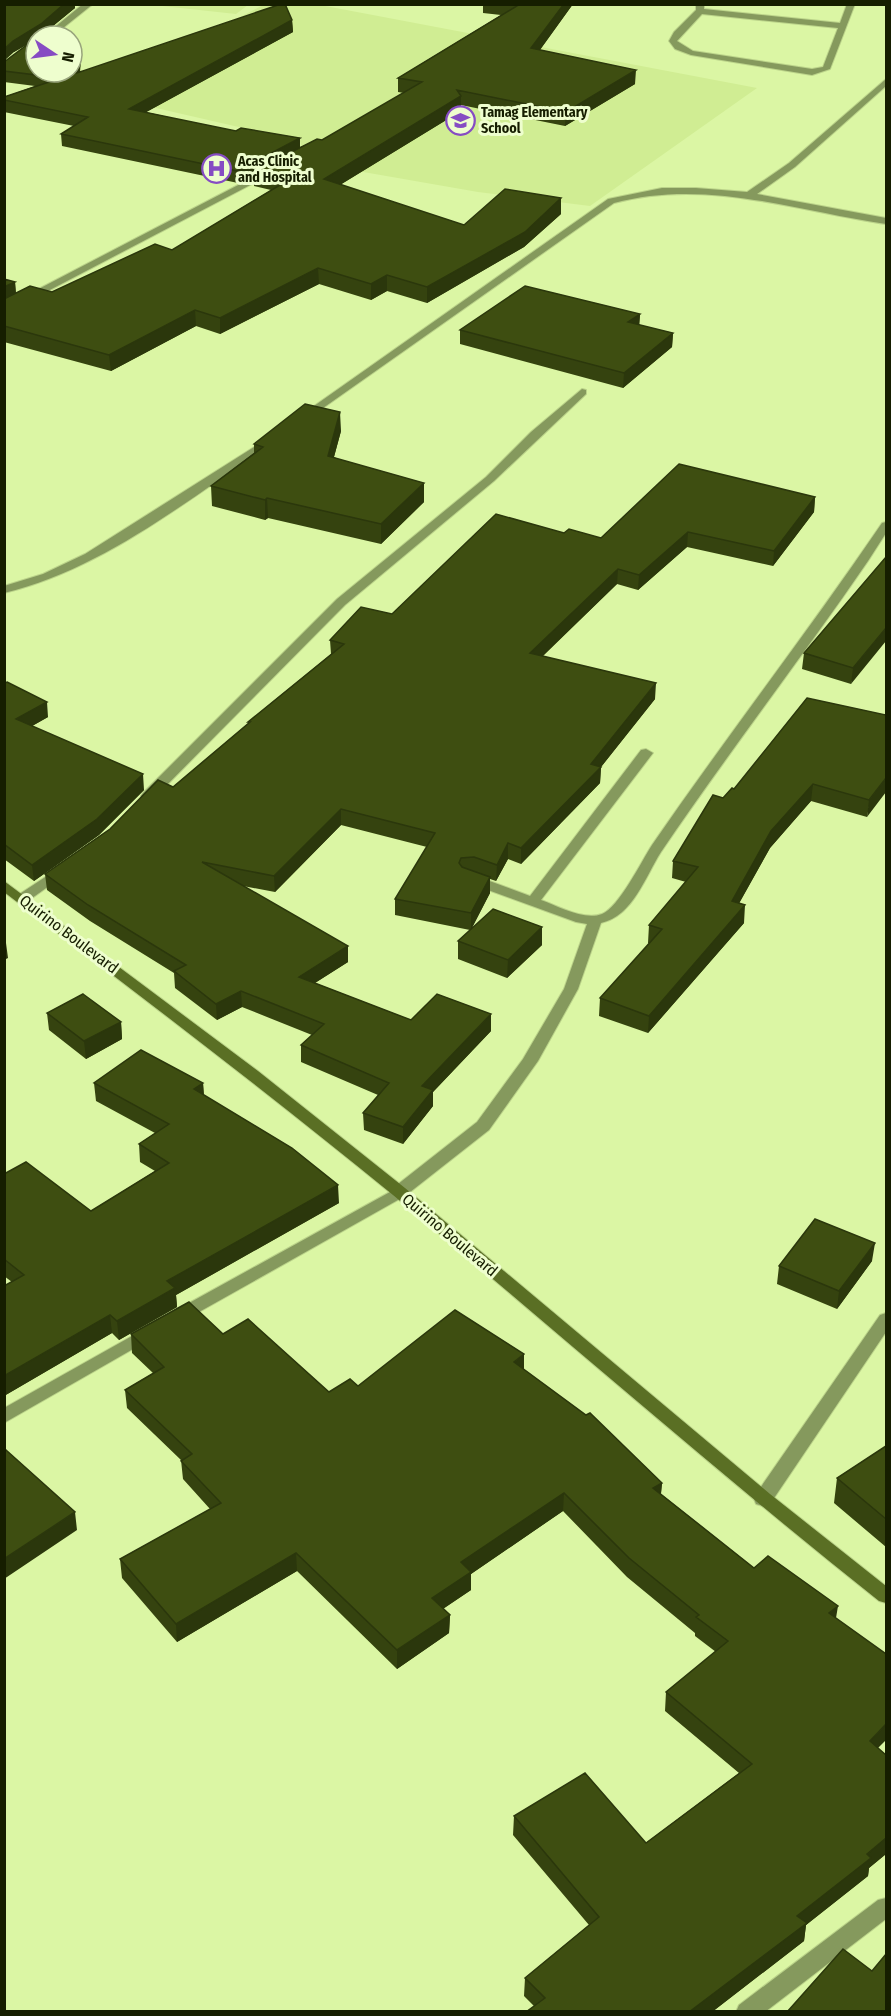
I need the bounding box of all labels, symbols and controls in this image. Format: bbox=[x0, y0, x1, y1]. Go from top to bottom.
north arrow bbox=[24, 24, 84, 84]
text: N bbox=[58, 50, 78, 64]
school or university icon: Tamag Elementary School bbox=[444, 104, 476, 136]
place label: Tamag Elementary School bbox=[481, 104, 588, 137]
hospital icon: Acas Clinic and Hospital bbox=[201, 153, 233, 185]
place label: Acas Clinic and Hospital bbox=[237, 153, 312, 186]
street label: Quirino Boulevard bbox=[16, 891, 122, 977]
street label: Quirino Boulevard bbox=[398, 1190, 502, 1280]

